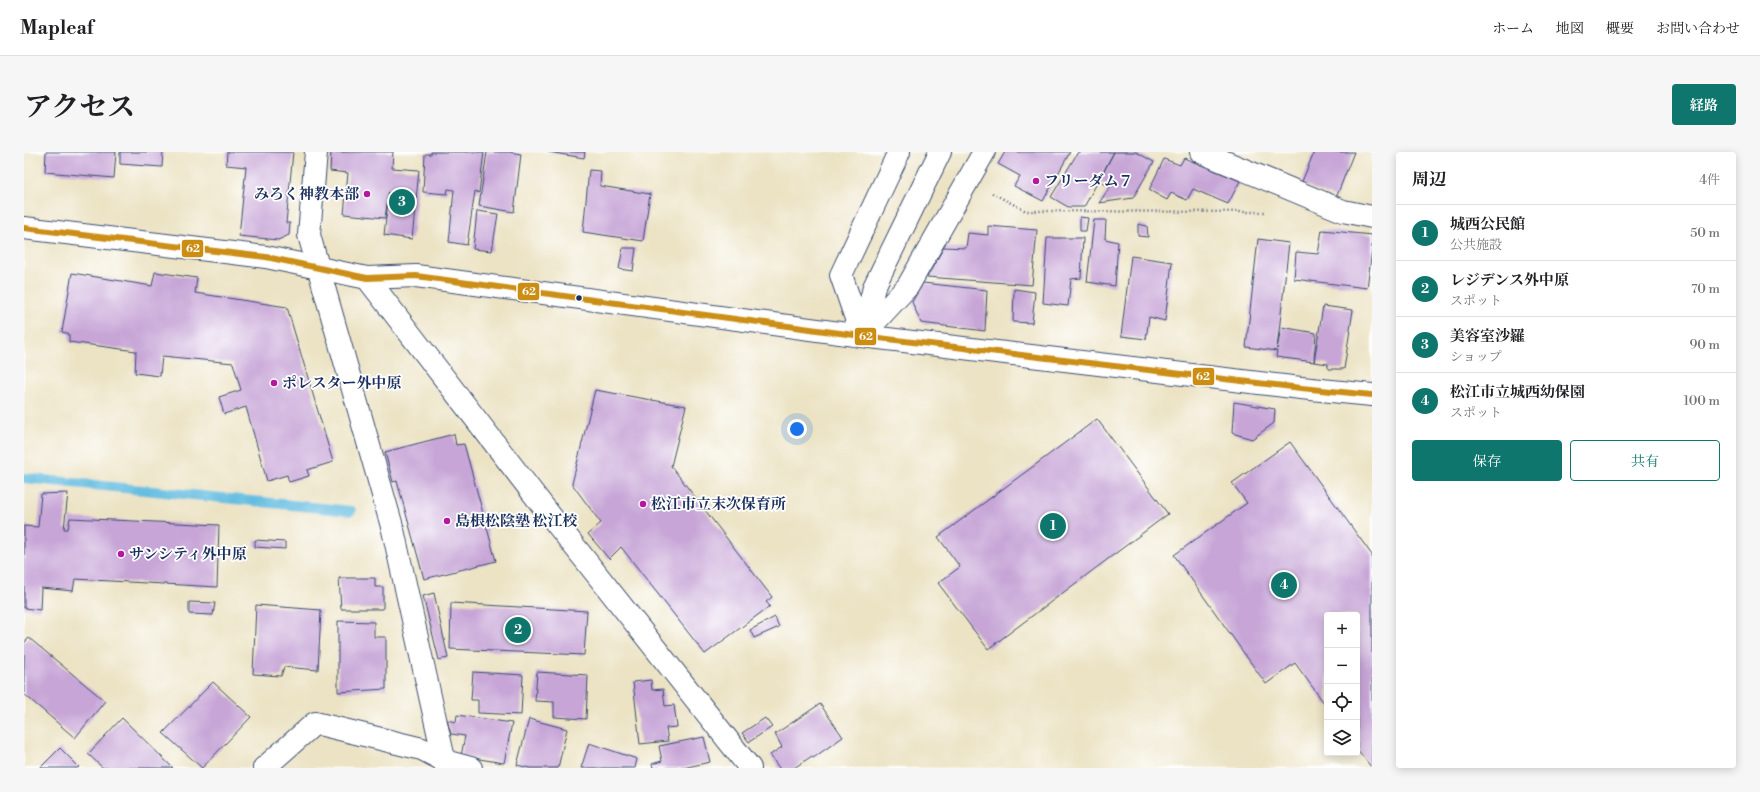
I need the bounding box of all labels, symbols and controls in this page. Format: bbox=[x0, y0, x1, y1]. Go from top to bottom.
text: Mapleaf bbox=[20, 16, 93, 40]
text: ホーム bbox=[1492, 20, 1534, 38]
text: 地図 bbox=[1556, 20, 1584, 38]
text: 概要 bbox=[1606, 20, 1634, 38]
text: お問い合わせ bbox=[1656, 20, 1740, 38]
button: 経路 bbox=[1672, 84, 1736, 125]
text: アクセス bbox=[24, 90, 135, 125]
text: 周辺 bbox=[1412, 169, 1446, 191]
place label: フリーダム７ bbox=[1044, 172, 1133, 191]
text: 4件 bbox=[1699, 172, 1720, 188]
marker: フリーダム７ bbox=[1031, 176, 1041, 186]
place label: みろく神教本部 bbox=[254, 185, 360, 204]
pin: 3 bbox=[389, 187, 415, 217]
marker: みろく神教本部 bbox=[362, 189, 372, 199]
text: 城西公民館 bbox=[1450, 215, 1525, 234]
text: 1 bbox=[1422, 225, 1428, 241]
text: 50 m bbox=[1690, 225, 1720, 241]
text: 公共施設 bbox=[1450, 237, 1502, 253]
line badge: 62 bbox=[181, 239, 204, 258]
text: 62 bbox=[186, 242, 200, 256]
text: レジデンス外中原 bbox=[1450, 271, 1569, 290]
text: 2 bbox=[1421, 281, 1429, 297]
text: 70 m bbox=[1691, 281, 1720, 297]
line badge: 62 bbox=[517, 282, 540, 301]
text: 62 bbox=[522, 285, 536, 299]
unlabelled marker bbox=[574, 293, 584, 303]
text: スポット bbox=[1450, 293, 1502, 309]
line badge: 62 bbox=[854, 327, 877, 346]
text: 美容室沙羅 bbox=[1450, 327, 1525, 346]
text: 62 bbox=[859, 330, 873, 344]
text: 3 bbox=[1421, 337, 1429, 353]
text: 90 m bbox=[1689, 337, 1720, 353]
text: ショップ bbox=[1450, 349, 1502, 365]
line badge: 62 bbox=[1192, 367, 1215, 386]
text: 62 bbox=[1196, 370, 1210, 384]
place label: ポレスター外中原 bbox=[282, 374, 402, 393]
marker: ポレスター外中原 bbox=[269, 378, 279, 388]
text: 松江市立城西幼保園 bbox=[1450, 383, 1585, 402]
text: 4 bbox=[1421, 393, 1429, 409]
text: 100 m bbox=[1684, 393, 1720, 409]
text: スポット bbox=[1450, 405, 1502, 421]
your location bbox=[787, 419, 807, 439]
button: 保存 bbox=[1412, 440, 1562, 481]
button: 共有 bbox=[1570, 440, 1720, 481]
place label: 松江市立末次保育所 bbox=[651, 495, 786, 514]
marker: 松江市立末次保育所 bbox=[638, 499, 648, 509]
pin: 1 bbox=[1040, 511, 1066, 541]
place label: 島根松陰塾 松江校 bbox=[455, 512, 577, 531]
marker: 島根松陰塾 松江校 bbox=[442, 516, 452, 526]
place label: サンシティ外中原 bbox=[129, 545, 247, 564]
marker: サンシティ外中原 bbox=[116, 549, 126, 559]
pin: 4 bbox=[1271, 570, 1297, 600]
map controls bbox=[1324, 612, 1360, 756]
button: + bbox=[1324, 612, 1360, 648]
pin: 2 bbox=[505, 615, 531, 645]
button: − bbox=[1324, 648, 1360, 684]
button: locate bbox=[1324, 684, 1360, 720]
button: layers bbox=[1324, 720, 1360, 756]

